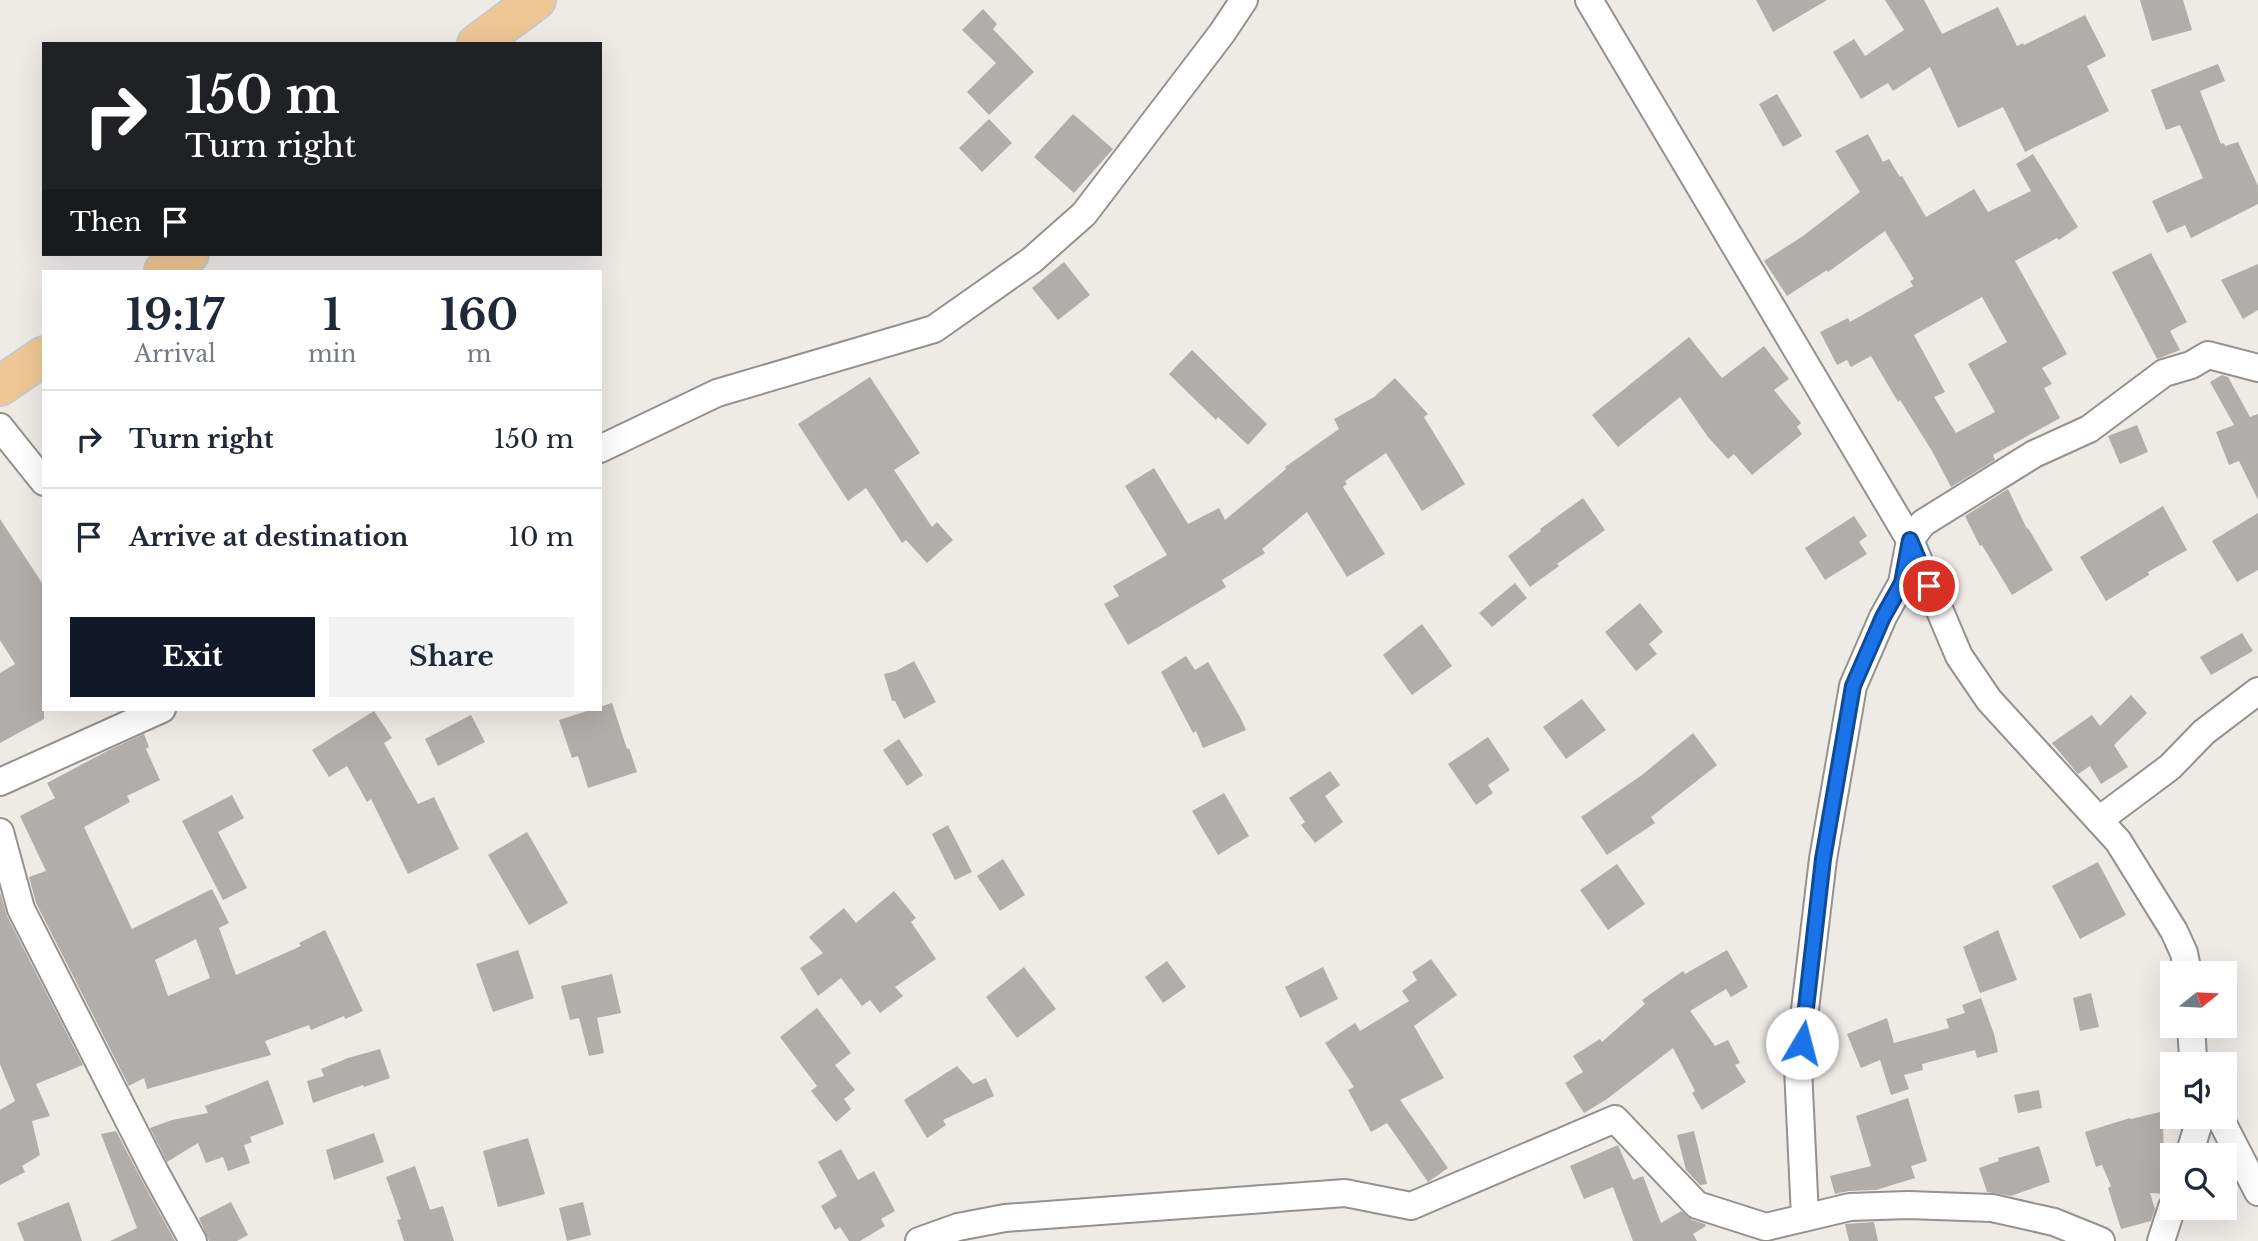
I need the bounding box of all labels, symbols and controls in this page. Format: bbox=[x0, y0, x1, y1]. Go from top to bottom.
text: 150 m bbox=[185, 65, 340, 126]
icon: right bbox=[70, 70, 161, 161]
text: Turn right bbox=[185, 126, 356, 166]
icon: arrive bbox=[156, 203, 194, 241]
text: Then bbox=[70, 206, 142, 238]
text: 19:17 bbox=[126, 289, 224, 341]
text: 1 bbox=[323, 289, 341, 341]
text: 160 bbox=[440, 289, 518, 341]
text: Arrival bbox=[134, 340, 216, 368]
text: min bbox=[308, 340, 356, 368]
text: m bbox=[467, 340, 491, 368]
icon: right bbox=[70, 420, 108, 458]
text: Turn right bbox=[129, 423, 274, 455]
text: 150 m bbox=[494, 423, 574, 455]
icon: arrive bbox=[70, 518, 108, 556]
text: Arrive at destination bbox=[129, 521, 409, 553]
text: 10 m bbox=[508, 521, 574, 553]
pin bbox=[1899, 556, 1959, 616]
icon: arrive bbox=[1910, 567, 1948, 605]
button: Exit bbox=[70, 617, 315, 697]
button: Share bbox=[329, 617, 574, 697]
north arrow bbox=[2160, 961, 2236, 1038]
map controls bbox=[2160, 961, 2237, 1220]
position arrow bbox=[1765, 1006, 1839, 1080]
button: sound bbox=[2160, 1052, 2237, 1129]
button: search bbox=[2160, 1143, 2237, 1220]

